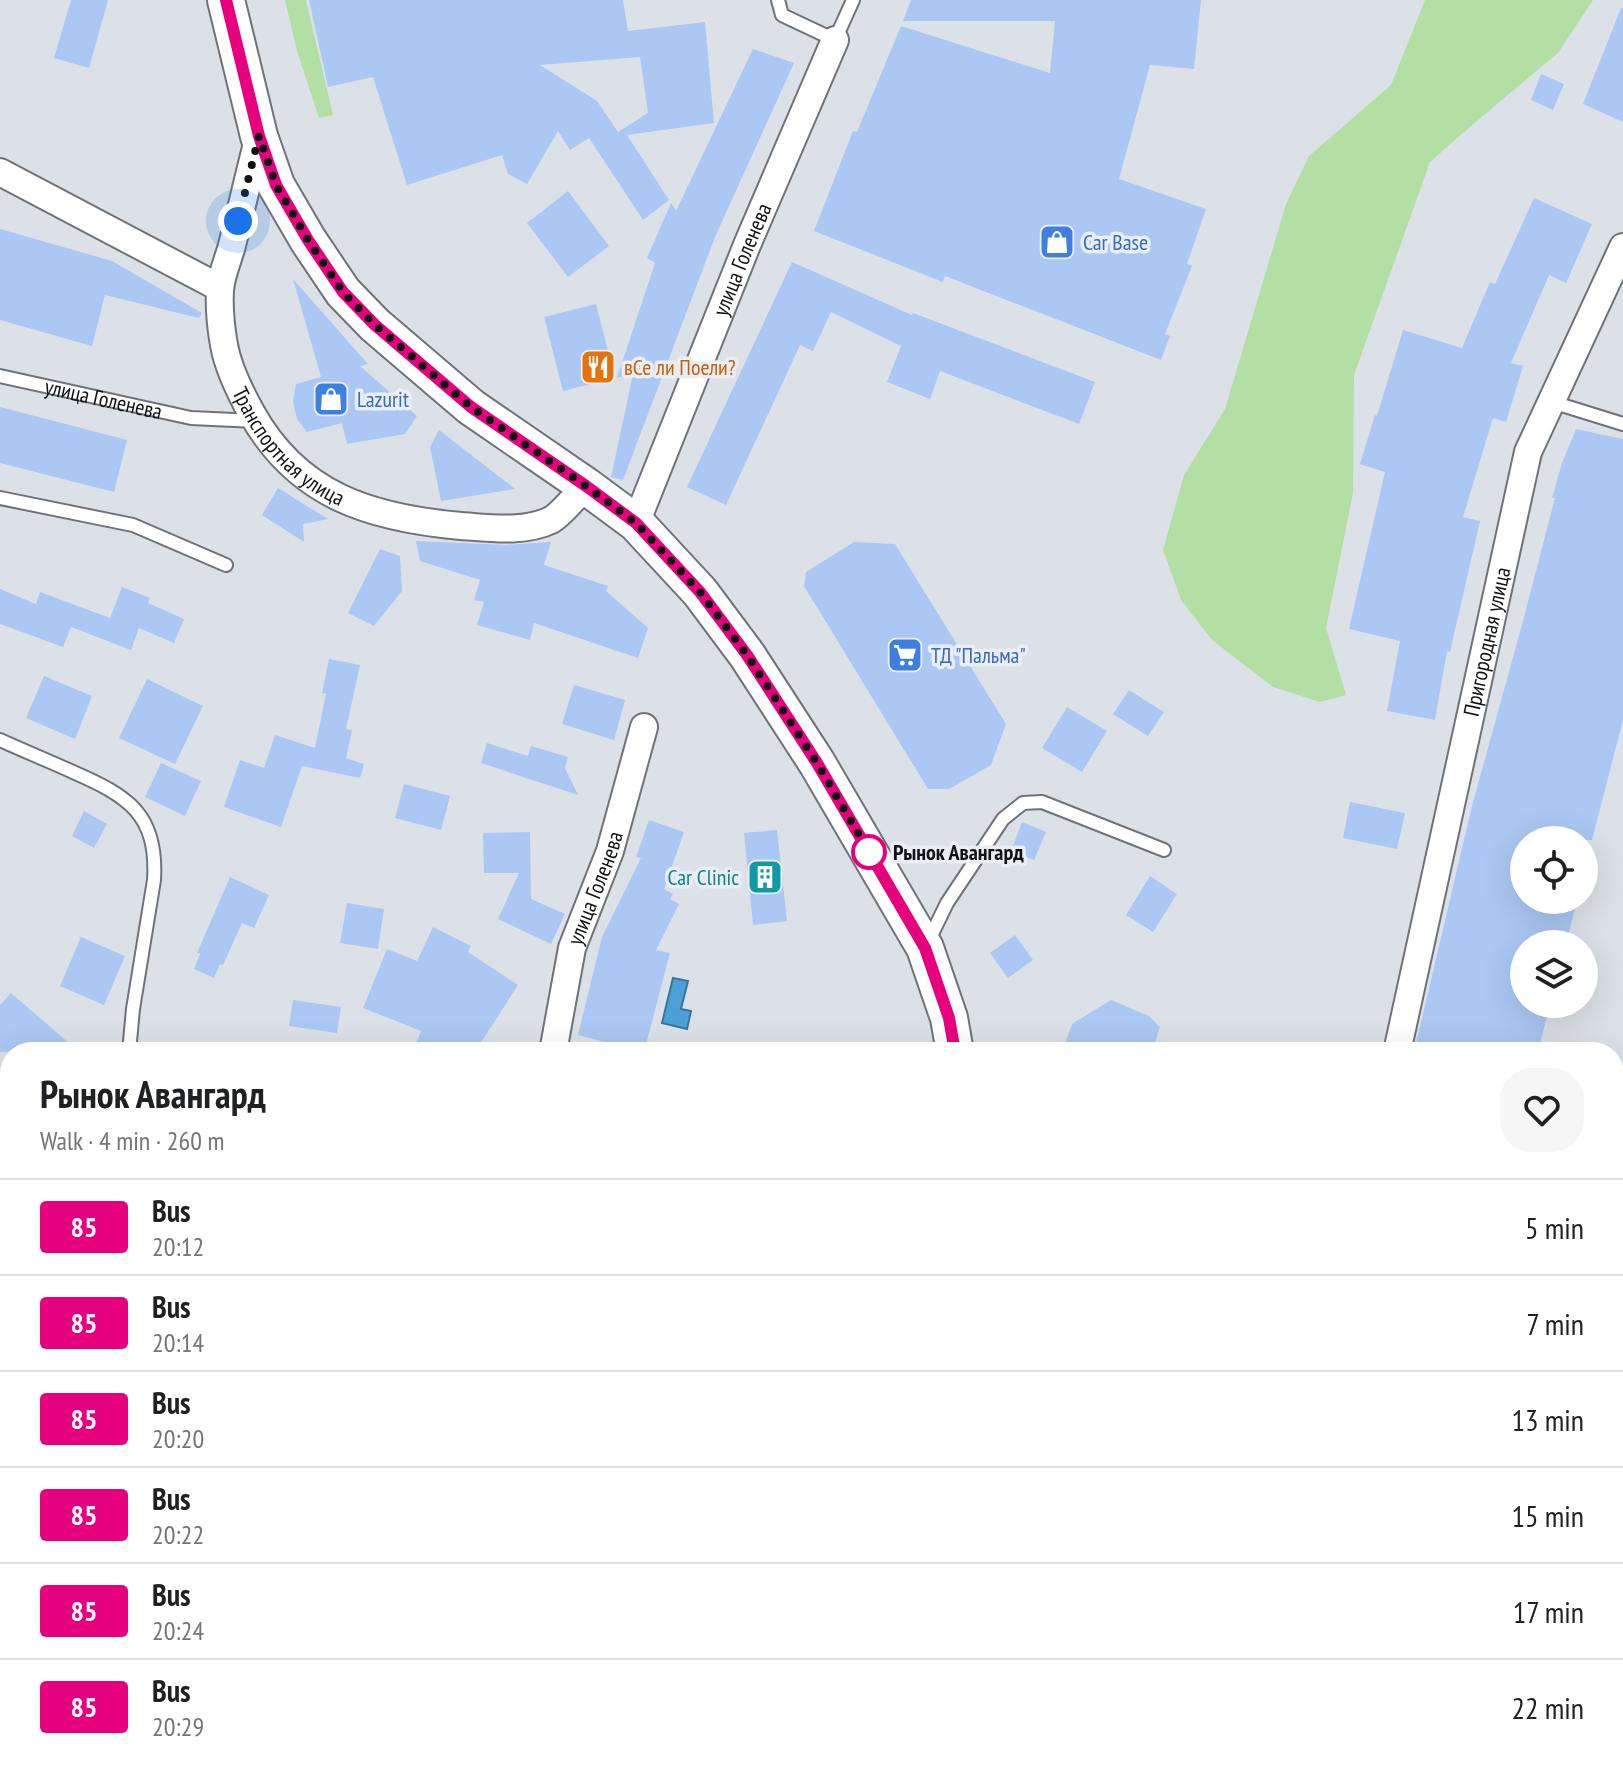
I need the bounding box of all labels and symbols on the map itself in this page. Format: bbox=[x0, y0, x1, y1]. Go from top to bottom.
street label: улица Голенева bbox=[706, 199, 777, 320]
your location bbox=[218, 201, 258, 241]
shop icon: Car Base bbox=[1038, 223, 1076, 261]
place label: Car Base bbox=[1083, 228, 1148, 256]
restaurant icon: вСе ли Поели? bbox=[579, 348, 617, 386]
place label: вСе ли Поели? bbox=[624, 353, 736, 381]
street label: улица Голенева bbox=[42, 372, 165, 425]
shop icon: Lazurit bbox=[312, 380, 350, 418]
street label: Транспортная улица bbox=[226, 382, 349, 512]
place label: Lazurit bbox=[357, 385, 409, 413]
street label: Пригородная улица bbox=[1457, 564, 1516, 719]
supermarket icon: ТД "Пальма" bbox=[886, 636, 924, 674]
place label: ТД "Пальма" bbox=[931, 641, 1026, 669]
street label: улица Голенева bbox=[561, 828, 629, 949]
marker: Рынок Авангард bbox=[852, 835, 886, 869]
place label: Рынок Авангард bbox=[893, 838, 1024, 866]
building icon: Car Clinic bbox=[746, 858, 784, 896]
place label: Car Clinic bbox=[667, 863, 739, 891]

